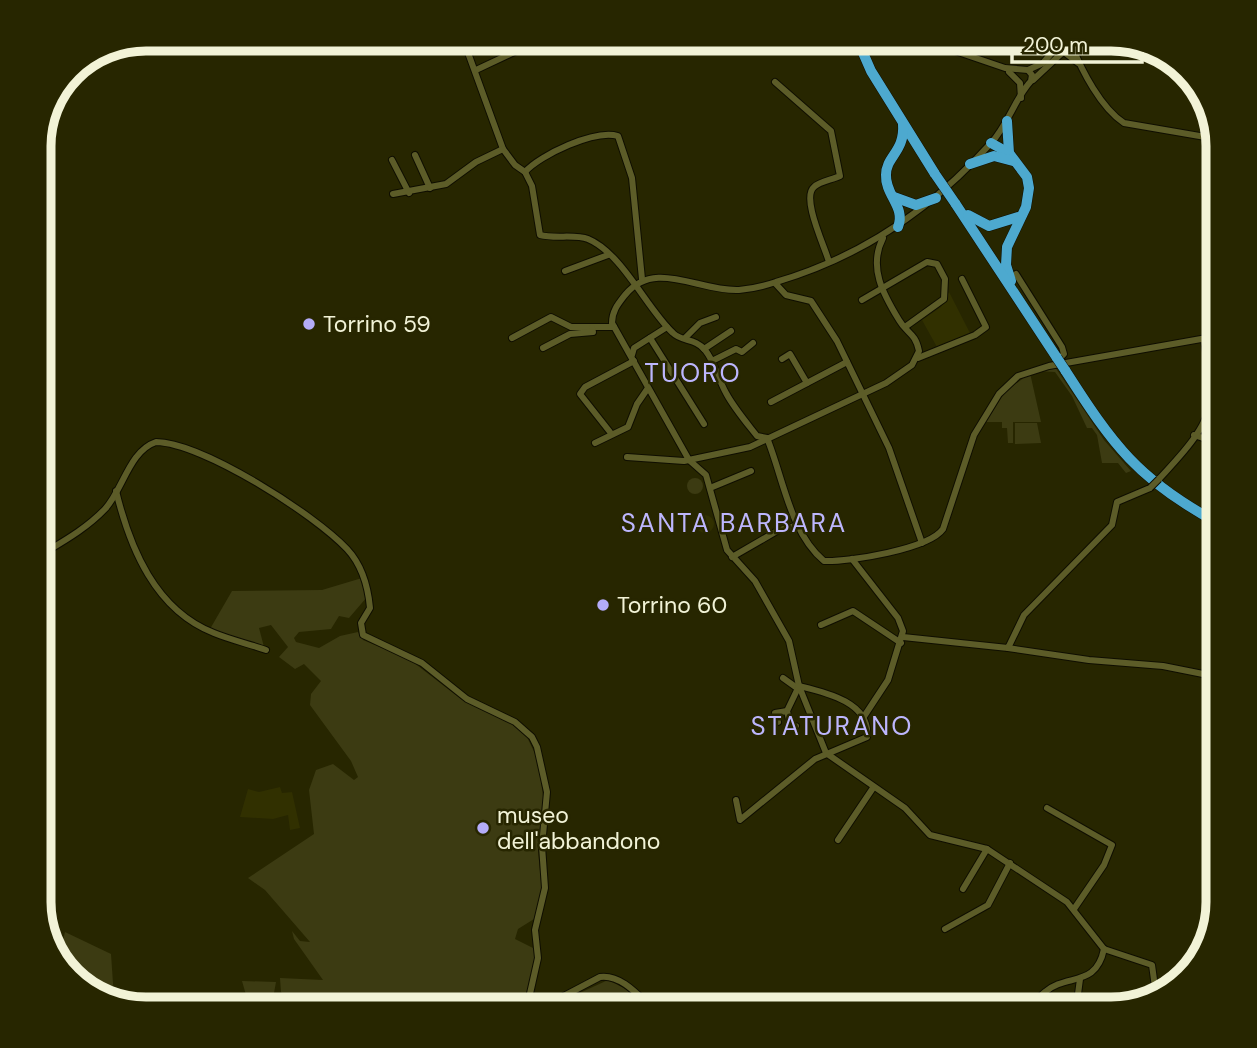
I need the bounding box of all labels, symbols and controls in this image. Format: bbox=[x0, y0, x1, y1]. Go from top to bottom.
scale bar bbox=[1012, 21, 1142, 65]
text: 200 m bbox=[1023, 31, 1088, 59]
place label: Torrino 59 bbox=[323, 309, 431, 339]
marker: Torrino 59 bbox=[301, 316, 317, 332]
district label: TUORO bbox=[644, 356, 742, 390]
district label: SANTA BARBARA bbox=[621, 506, 847, 540]
place label: Torrino 60 bbox=[617, 590, 727, 620]
marker: Torrino 60 bbox=[595, 597, 611, 613]
district label: STATURANO bbox=[751, 709, 913, 743]
place label: museo dell'abbandono bbox=[497, 800, 660, 856]
marker: museo dell'abbandono bbox=[475, 820, 491, 836]

